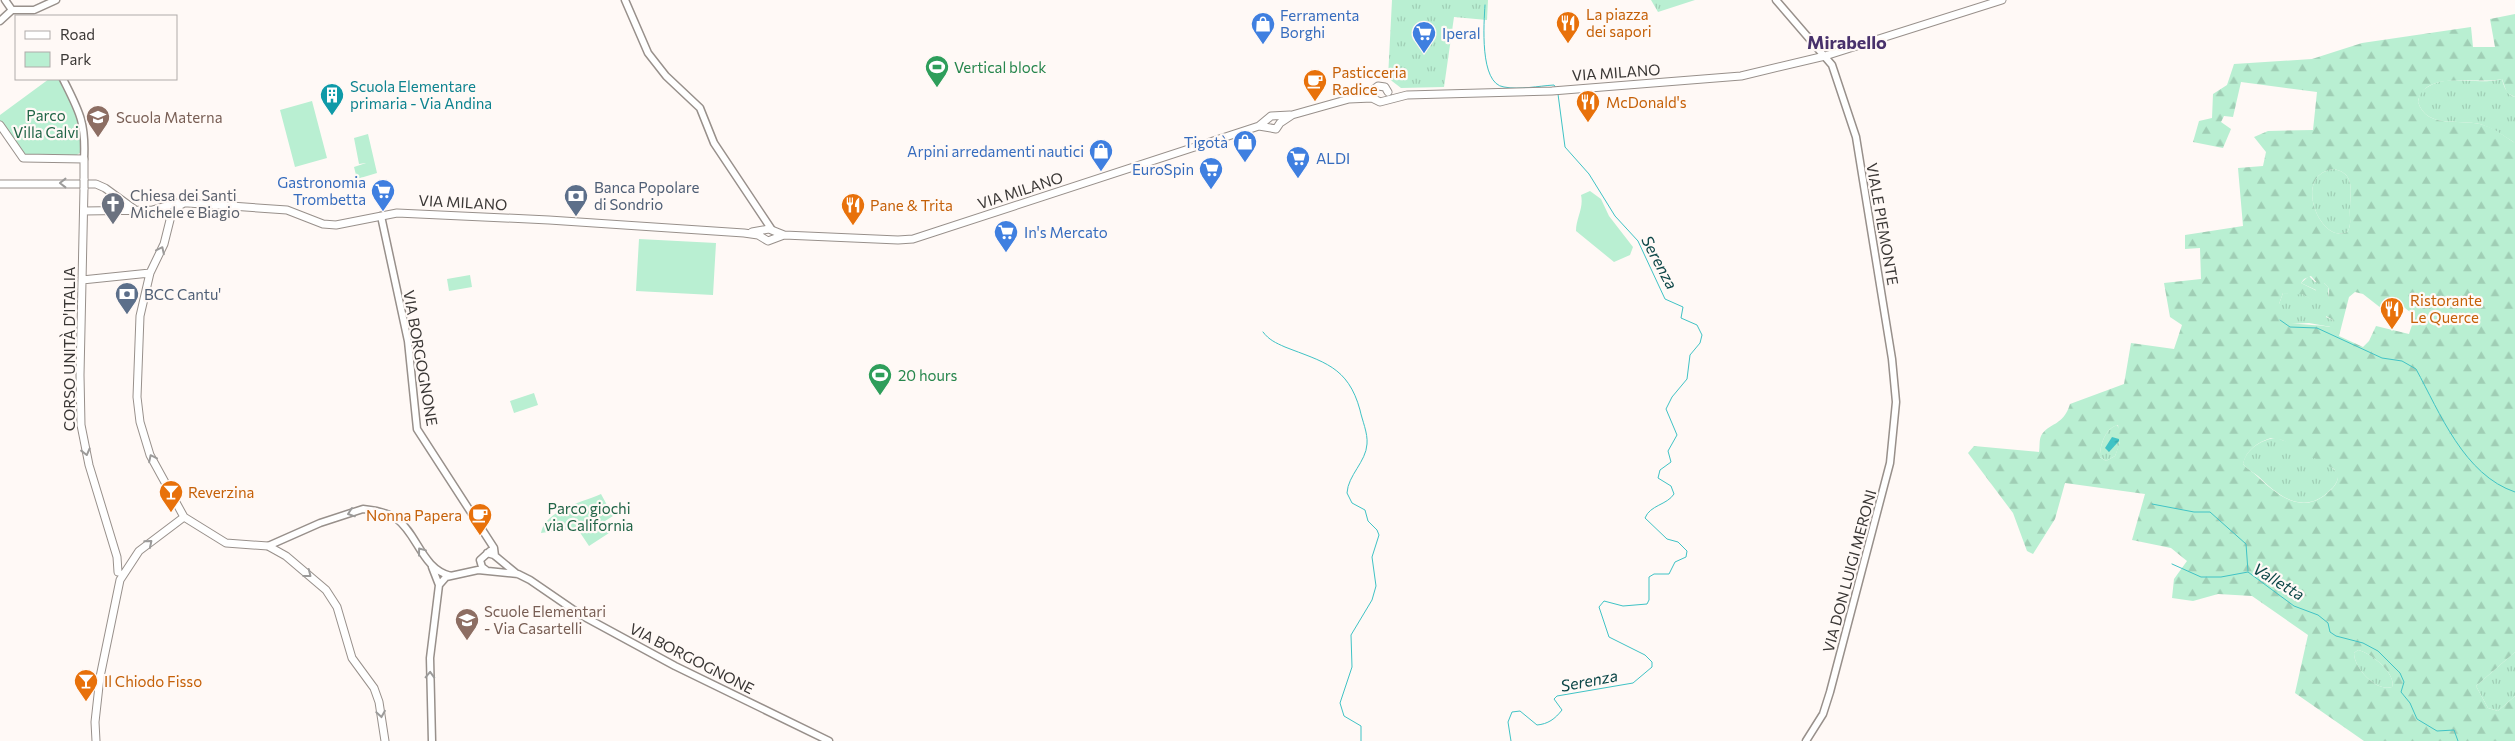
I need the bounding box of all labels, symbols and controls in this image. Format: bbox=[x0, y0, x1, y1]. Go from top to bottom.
place label: La piazza dei sapori bbox=[1586, 5, 1652, 40]
place label: Ferramenta Borghi bbox=[1280, 6, 1359, 41]
restaurant icon: La piazza dei sapori bbox=[1555, 10, 1581, 44]
shop icon: Ferramenta Borghi bbox=[1250, 11, 1276, 45]
legend bbox=[15, 15, 178, 80]
supermarket icon: Iperal bbox=[1411, 20, 1437, 54]
place label: Iperal bbox=[1442, 24, 1480, 42]
text: Road bbox=[60, 25, 95, 43]
district label: Mirabello bbox=[1807, 31, 1887, 53]
text: Park bbox=[60, 50, 91, 68]
sports icon: Vertical block bbox=[924, 54, 950, 88]
place label: Vertical block bbox=[954, 58, 1046, 76]
street label: VIA MILANO bbox=[1571, 60, 1661, 84]
place label: Pasticceria Radice bbox=[1332, 63, 1407, 98]
cafe icon: Pasticceria Radice bbox=[1302, 68, 1328, 102]
place label: Scuola Elementare primaria - Via Andina bbox=[350, 77, 492, 112]
building icon: Scuola Elementare primaria - Via Andina bbox=[319, 82, 345, 116]
restaurant icon: McDonald's bbox=[1575, 89, 1601, 123]
place label: McDonald's bbox=[1606, 93, 1687, 111]
school or university icon: Scuola Materna bbox=[85, 104, 111, 138]
park label: Parco Villa Calvi bbox=[13, 106, 79, 141]
place label: Scuola Materna bbox=[116, 108, 223, 126]
shop icon: Tigotà bbox=[1232, 129, 1258, 163]
place label: Tigotà bbox=[1184, 133, 1228, 151]
shop icon: Arpini arredamenti nautici bbox=[1088, 138, 1114, 172]
place label: Arpini arredamenti nautici bbox=[907, 142, 1084, 160]
supermarket icon: ALDI bbox=[1285, 145, 1311, 179]
place label: ALDI bbox=[1316, 149, 1350, 167]
supermarket icon: EuroSpin bbox=[1198, 156, 1224, 190]
place label: EuroSpin bbox=[1132, 160, 1194, 178]
street label: VIALE PIEMONTE bbox=[1863, 161, 1903, 287]
street label: VIA MILANO bbox=[975, 168, 1065, 212]
place label: Gastronomia Trombetta bbox=[277, 173, 366, 208]
one-way arrow bbox=[59, 178, 66, 188]
supermarket icon: Gastronomia Trombetta bbox=[370, 178, 396, 212]
place label: Banca Popolare di Sondrio bbox=[594, 178, 700, 213]
bank icon: Banca Popolare di Sondrio bbox=[563, 183, 589, 217]
place label: Chiesa dei Santi Michele e Biagio bbox=[130, 186, 240, 221]
church icon: Chiesa dei Santi Michele e Biagio bbox=[100, 191, 126, 225]
street label: VIA MILANO bbox=[418, 191, 508, 213]
restaurant icon: Pane & Trita bbox=[840, 192, 866, 226]
place label: Pane & Trita bbox=[870, 196, 953, 214]
supermarket icon: In's Mercato bbox=[993, 219, 1019, 253]
place label: In's Mercato bbox=[1024, 223, 1108, 241]
water label: Serenza bbox=[1638, 232, 1682, 292]
one-way arrow bbox=[155, 246, 165, 255]
street label: CORSO UNITÀ D'ITALIA bbox=[59, 267, 78, 431]
bank icon: BCC Cantu' bbox=[114, 281, 140, 315]
place label: BCC Cantu' bbox=[144, 285, 221, 303]
street label: VIA BORGOGNONE bbox=[400, 289, 442, 427]
place label: Ristorante Le Querce bbox=[2410, 291, 2482, 326]
restaurant icon: Ristorante Le Querce bbox=[2379, 296, 2405, 330]
sports icon: 20 hours bbox=[867, 362, 893, 396]
place label: 20 hours bbox=[898, 366, 958, 384]
one-way arrow bbox=[80, 447, 91, 456]
one-way arrow bbox=[148, 455, 158, 464]
bar icon: Reverzina bbox=[158, 479, 184, 513]
place label: Reverzina bbox=[188, 483, 254, 501]
street label: VIA DON LUIGI MERONI bbox=[1819, 488, 1879, 654]
park label: Parco giochi via California bbox=[545, 499, 633, 534]
cafe icon: Nonna Papera bbox=[467, 502, 493, 536]
place label: Nonna Papera bbox=[366, 506, 462, 524]
one-way arrow bbox=[348, 507, 356, 517]
one-way arrow bbox=[144, 540, 153, 549]
one-way arrow bbox=[418, 547, 427, 557]
water label: Valletta bbox=[2250, 558, 2308, 604]
one-way arrow bbox=[302, 568, 311, 576]
place label: Scuole Elementari - Via Casartelli bbox=[484, 602, 606, 637]
school or university icon: Scuole Elementari - Via Casartelli bbox=[454, 607, 480, 641]
street label: VIA BORGOGNONE bbox=[627, 619, 757, 697]
water label: Serenza bbox=[1559, 665, 1619, 695]
bar icon: Il Chiodo Fisso bbox=[73, 668, 99, 702]
one-way arrow bbox=[424, 671, 435, 679]
place label: Il Chiodo Fisso bbox=[104, 672, 202, 690]
one-way arrow bbox=[376, 710, 386, 718]

